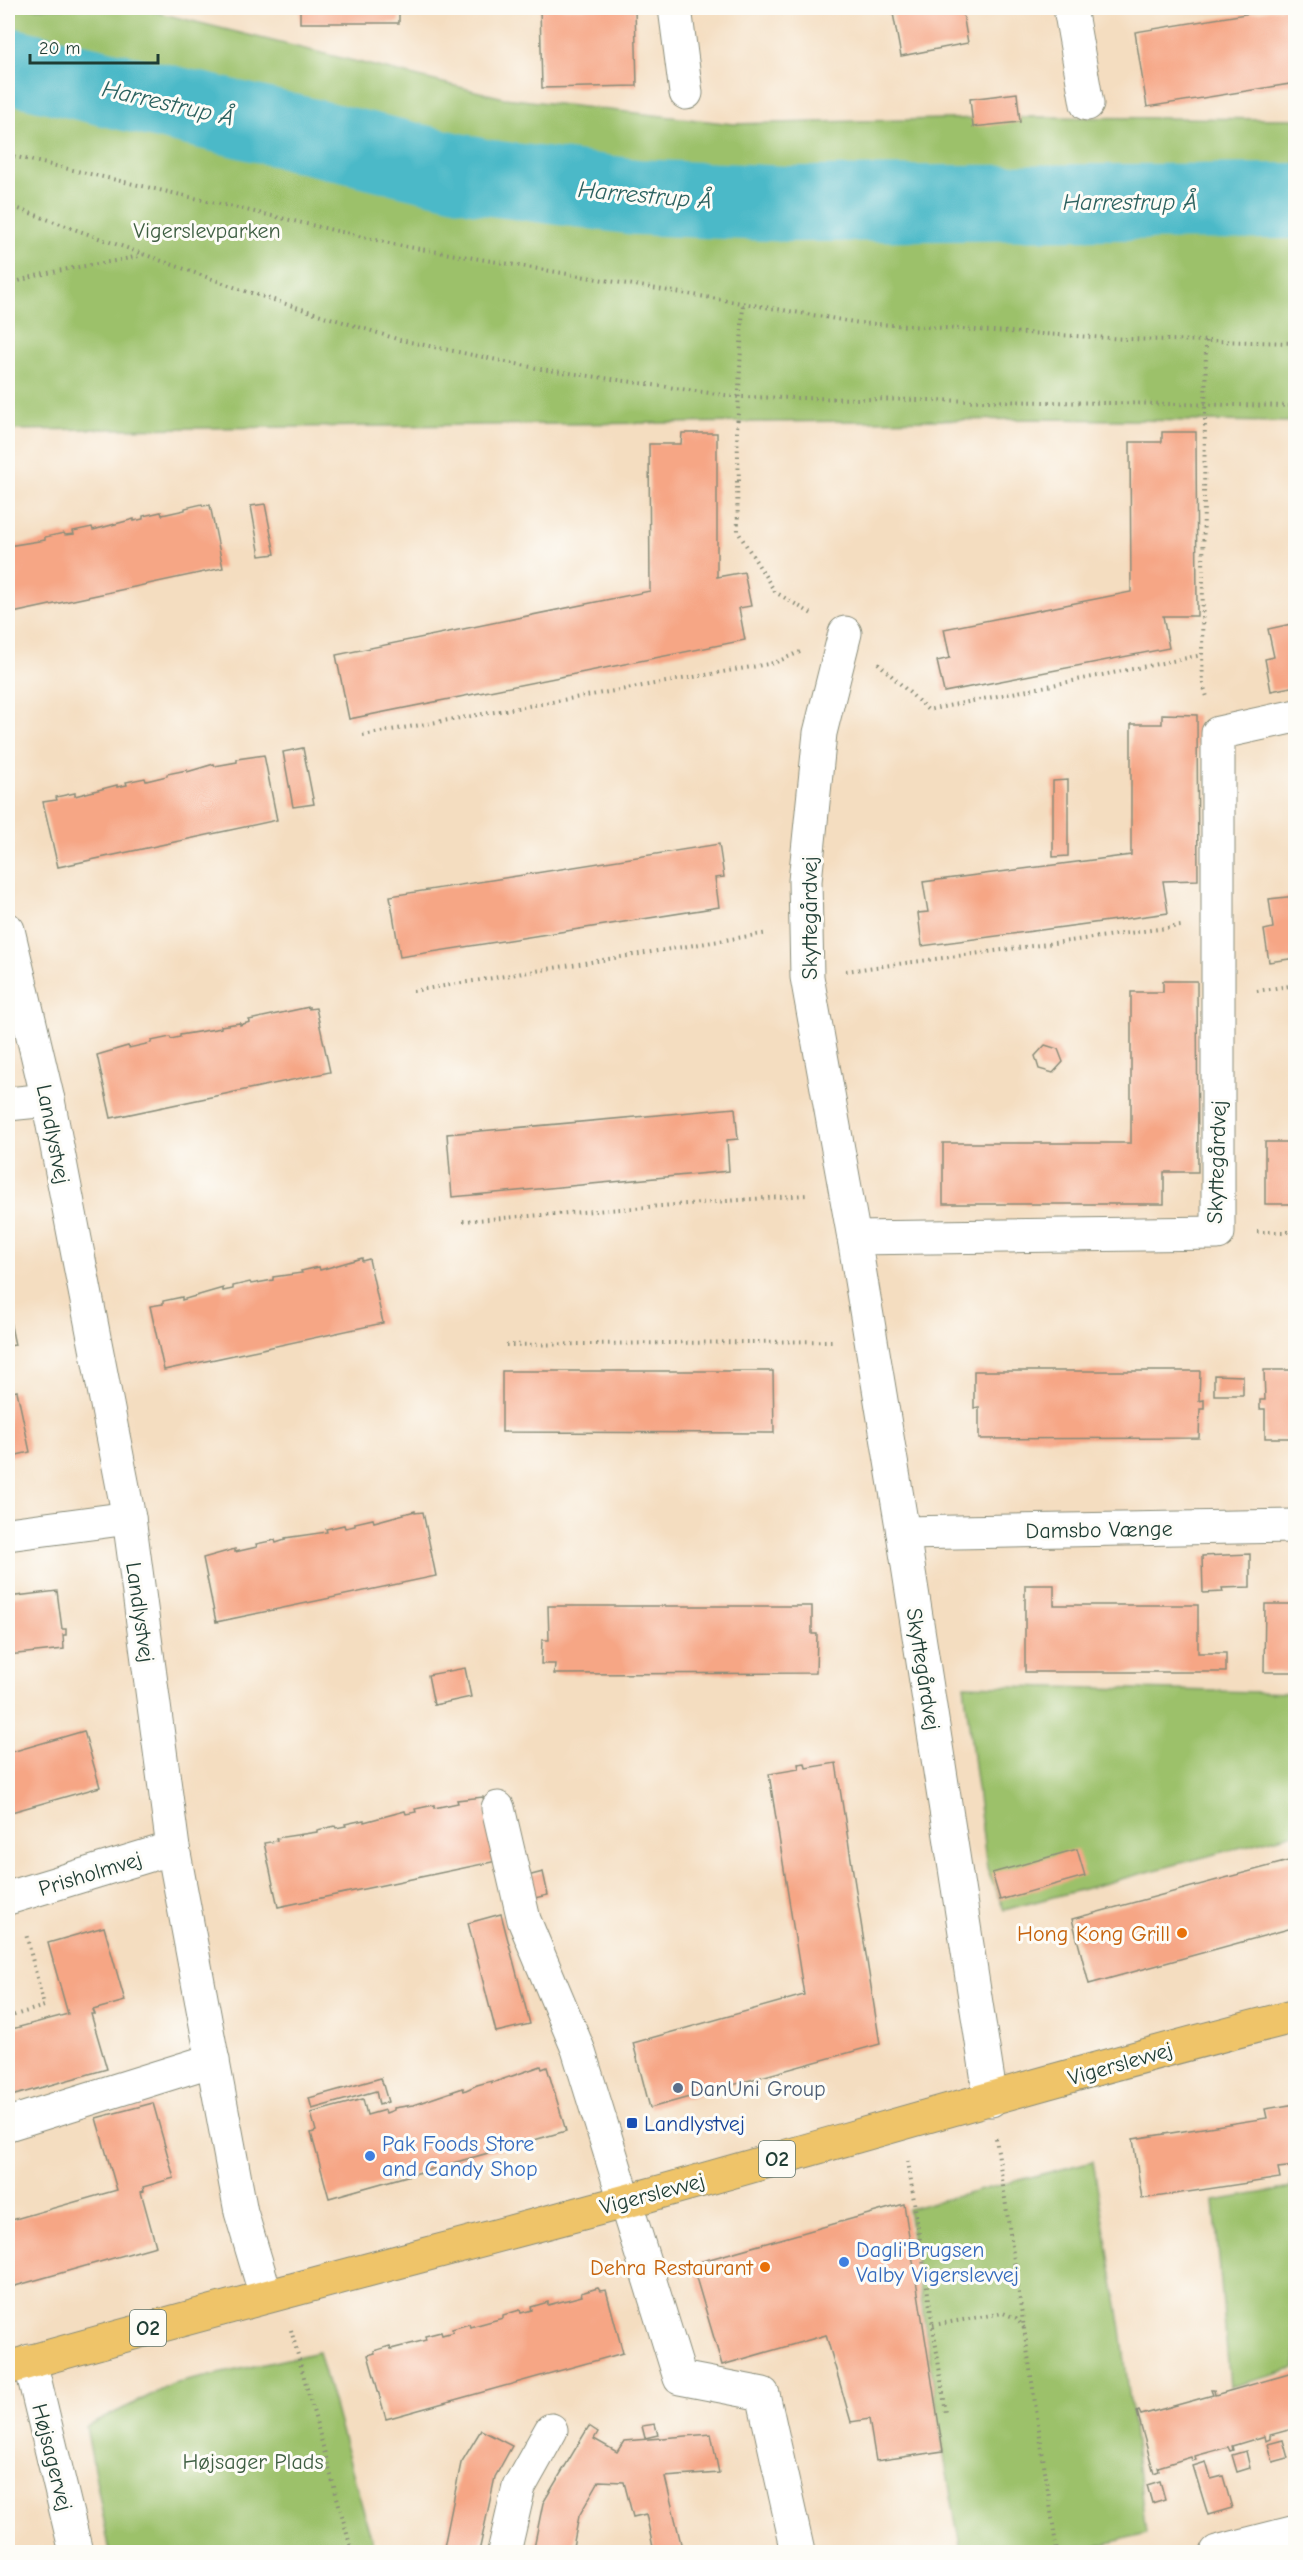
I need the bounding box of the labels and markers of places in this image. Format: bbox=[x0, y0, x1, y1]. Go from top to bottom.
place label: Hong Kong Grill bbox=[1017, 1921, 1170, 1947]
marker: Hong Kong Grill bbox=[1175, 1926, 1189, 1940]
place label: DanUni Group bbox=[690, 2076, 826, 2102]
marker: DanUni Group bbox=[671, 2081, 685, 2095]
place label: Landlystvej bbox=[644, 2111, 745, 2137]
marker: Landlystvej bbox=[625, 2116, 639, 2130]
place label: Pak Foods Store and Candy Shop bbox=[382, 2131, 538, 2182]
marker: Pak Foods Store and Candy Shop bbox=[363, 2149, 377, 2163]
place label: Dagli'Brugsen Valby Vigerslevvej bbox=[856, 2237, 1019, 2288]
place label: Dehra Restaurant bbox=[590, 2255, 754, 2281]
marker: Dagli'Brugsen Valby Vigerslevvej bbox=[837, 2255, 851, 2269]
marker: Dehra Restaurant bbox=[758, 2260, 772, 2274]

